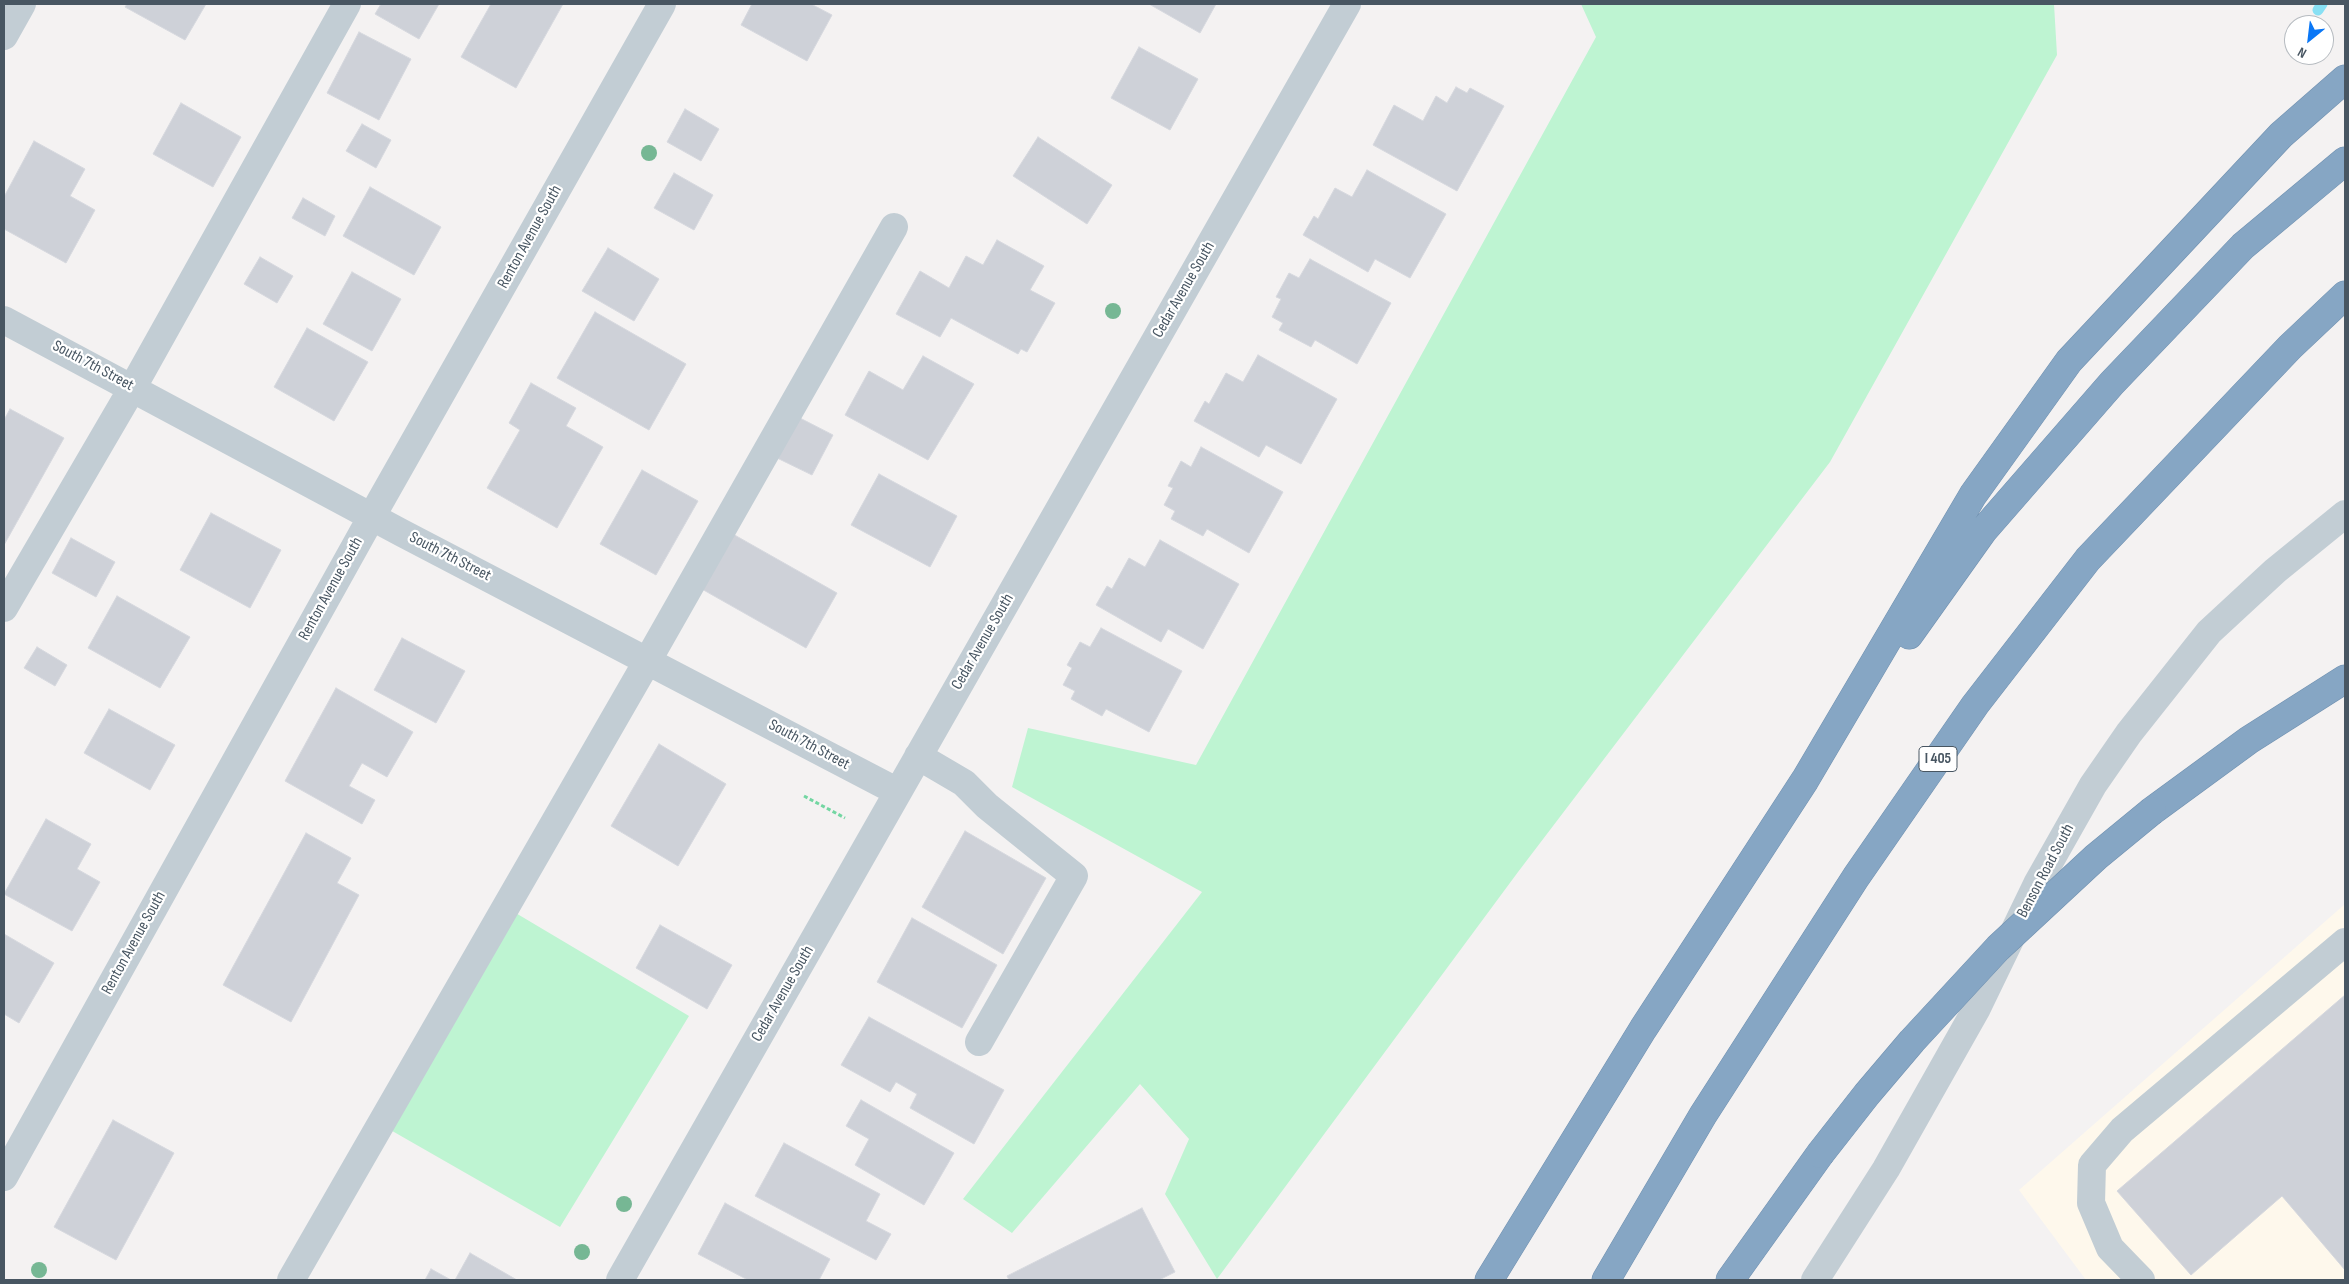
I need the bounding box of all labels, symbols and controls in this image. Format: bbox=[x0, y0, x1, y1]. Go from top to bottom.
north arrow bbox=[2284, 15, 2334, 65]
text: N bbox=[2295, 43, 2309, 62]
street label: Renton Avenue South bbox=[494, 182, 566, 292]
street label: Cedar Avenue South bbox=[1149, 239, 1219, 341]
street label: South 7th Street bbox=[49, 337, 137, 395]
street label: South 7th Street bbox=[406, 528, 494, 586]
street label: Renton Avenue South bbox=[295, 534, 367, 644]
street label: Cedar Avenue South bbox=[948, 591, 1018, 693]
street label: South 7th Street bbox=[765, 716, 853, 774]
road number: I 405 bbox=[1919, 746, 1957, 772]
street label: Benson Road South bbox=[2013, 821, 2079, 921]
street label: Renton Avenue South bbox=[98, 888, 170, 998]
street label: Cedar Avenue South bbox=[748, 943, 818, 1045]

